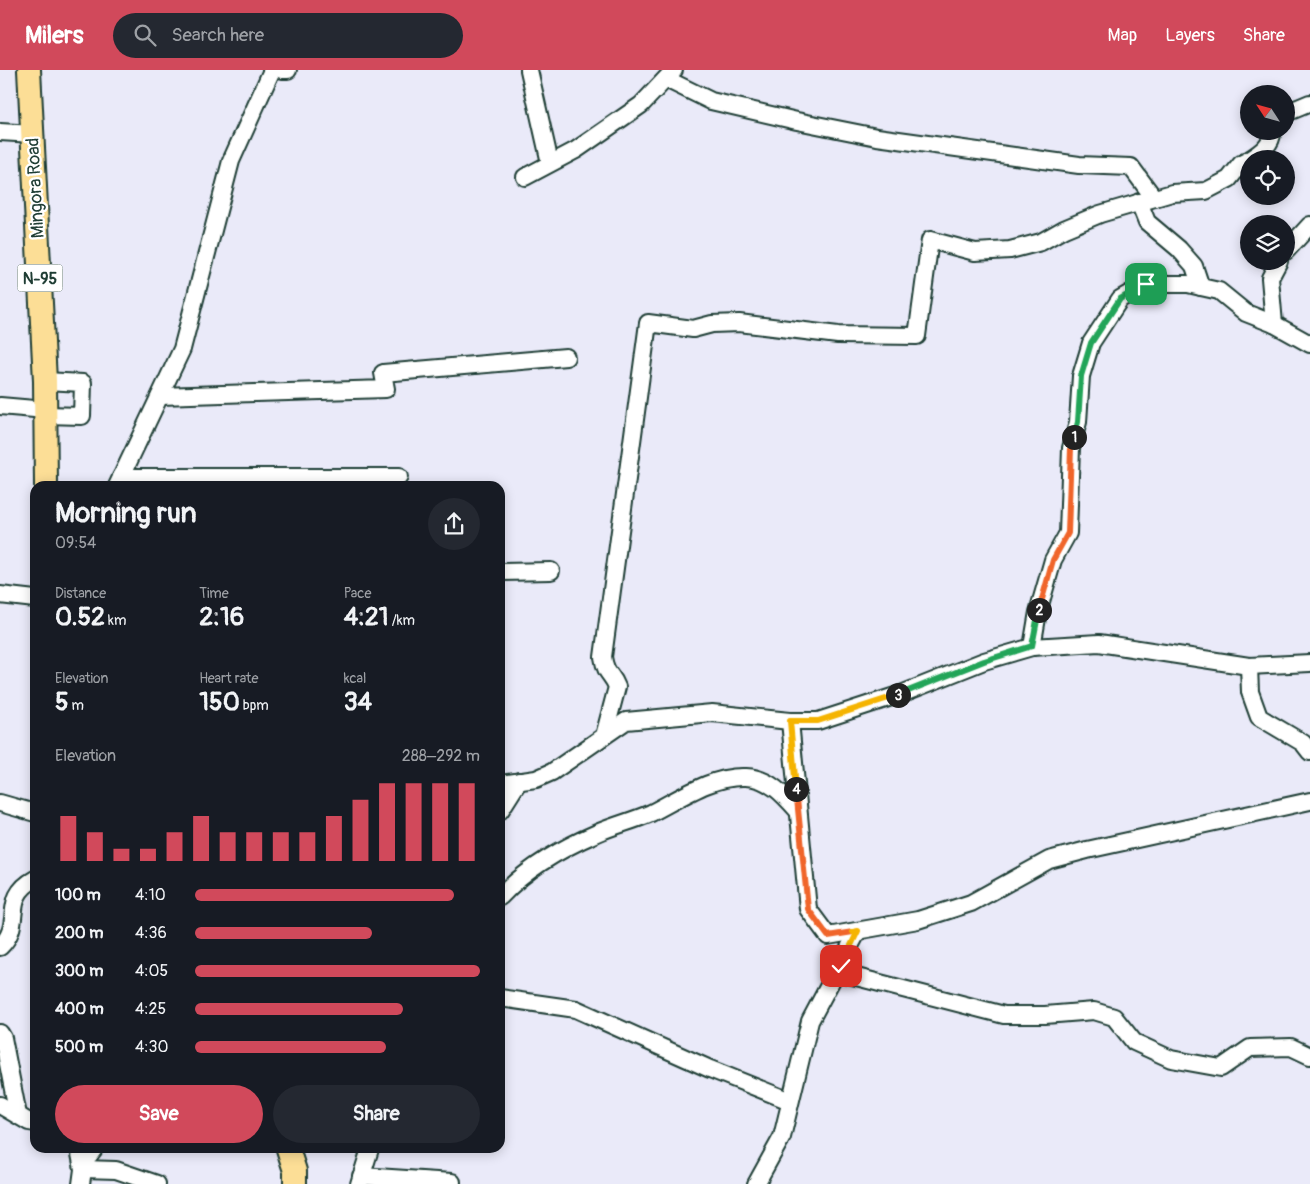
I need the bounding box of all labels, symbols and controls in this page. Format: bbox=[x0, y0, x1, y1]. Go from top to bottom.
search box bbox=[113, 13, 463, 58]
text: Milers bbox=[25, 21, 83, 50]
icon: search bbox=[131, 21, 159, 49]
text: Search here bbox=[171, 23, 264, 47]
text: Map bbox=[1108, 24, 1137, 47]
text: Layers bbox=[1165, 24, 1215, 47]
text: Share bbox=[1243, 24, 1285, 47]
north arrow bbox=[1240, 85, 1295, 140]
map controls bbox=[1240, 85, 1295, 270]
street label: Mingora Road bbox=[21, 137, 50, 239]
button: locate bbox=[1240, 150, 1295, 205]
button: layers bbox=[1240, 215, 1295, 270]
pin bbox=[1125, 263, 1167, 305]
road number: N-95 bbox=[18, 264, 62, 292]
icon: arrive bbox=[1132, 270, 1160, 298]
pin: 1 bbox=[1062, 424, 1086, 450]
text: 1 bbox=[1072, 429, 1077, 446]
text: Morning run bbox=[55, 496, 197, 531]
button: share bbox=[428, 498, 480, 550]
text: 09:54 bbox=[55, 533, 96, 553]
text: Distance bbox=[55, 585, 106, 602]
text: Time bbox=[199, 585, 229, 602]
text: Pace bbox=[344, 585, 371, 602]
pin: 2 bbox=[1026, 598, 1052, 622]
text: 0.52 bbox=[55, 602, 105, 633]
text: 2:16 bbox=[199, 602, 244, 633]
text: 4:21 bbox=[344, 602, 389, 633]
text: 2 bbox=[1036, 602, 1043, 619]
text: km bbox=[105, 612, 126, 629]
text: /km bbox=[389, 612, 415, 629]
text: Elevation bbox=[55, 670, 108, 687]
text: Heart rate bbox=[199, 670, 258, 687]
text: kcal bbox=[344, 670, 366, 687]
pin: 3 bbox=[886, 682, 910, 708]
text: 5 bbox=[55, 687, 69, 718]
text: 150 bbox=[199, 687, 240, 718]
text: 34 bbox=[344, 687, 372, 718]
text: 3 bbox=[895, 687, 902, 704]
text: m bbox=[69, 697, 84, 714]
text: bpm bbox=[240, 697, 269, 714]
text: Elevation bbox=[55, 746, 116, 766]
text: 288–292 m bbox=[402, 746, 480, 766]
pin: 4 bbox=[784, 776, 808, 802]
text: 4 bbox=[792, 781, 801, 798]
text: 100 m bbox=[55, 885, 101, 905]
text: 4:10 bbox=[135, 885, 166, 905]
text: 200 m bbox=[55, 923, 103, 943]
text: 4:36 bbox=[135, 923, 167, 943]
pin bbox=[820, 945, 862, 987]
icon: check bbox=[827, 952, 855, 980]
text: 300 m bbox=[55, 961, 103, 981]
text: 4:05 bbox=[135, 961, 168, 981]
text: 400 m bbox=[55, 999, 104, 1019]
text: 4:25 bbox=[135, 999, 166, 1019]
text: 500 m bbox=[55, 1037, 103, 1057]
text: 4:30 bbox=[135, 1037, 168, 1057]
button: Save bbox=[55, 1085, 263, 1143]
button: Share bbox=[273, 1085, 480, 1143]

